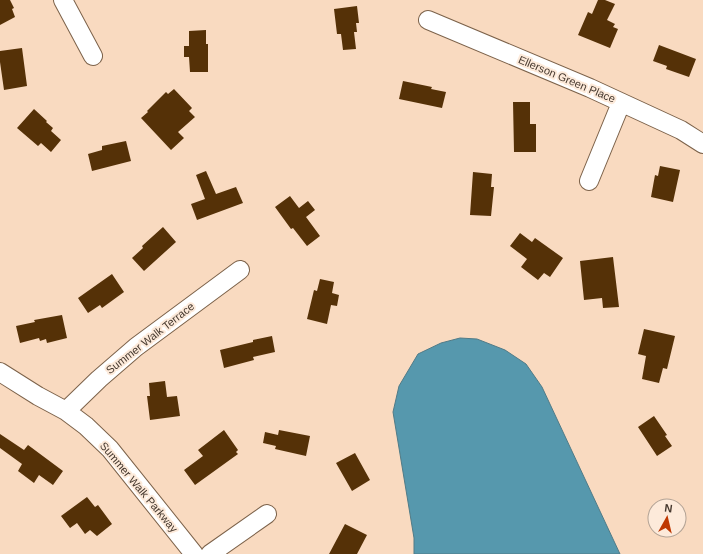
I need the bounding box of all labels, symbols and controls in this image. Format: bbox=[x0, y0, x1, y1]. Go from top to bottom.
street label: Ellerson Green Place bbox=[517, 53, 617, 105]
street label: Summer Walk Terrace bbox=[104, 300, 196, 376]
street label: Summer Walk Parkway bbox=[98, 440, 181, 535]
north arrow bbox=[647, 498, 687, 538]
text: N bbox=[664, 502, 673, 515]

